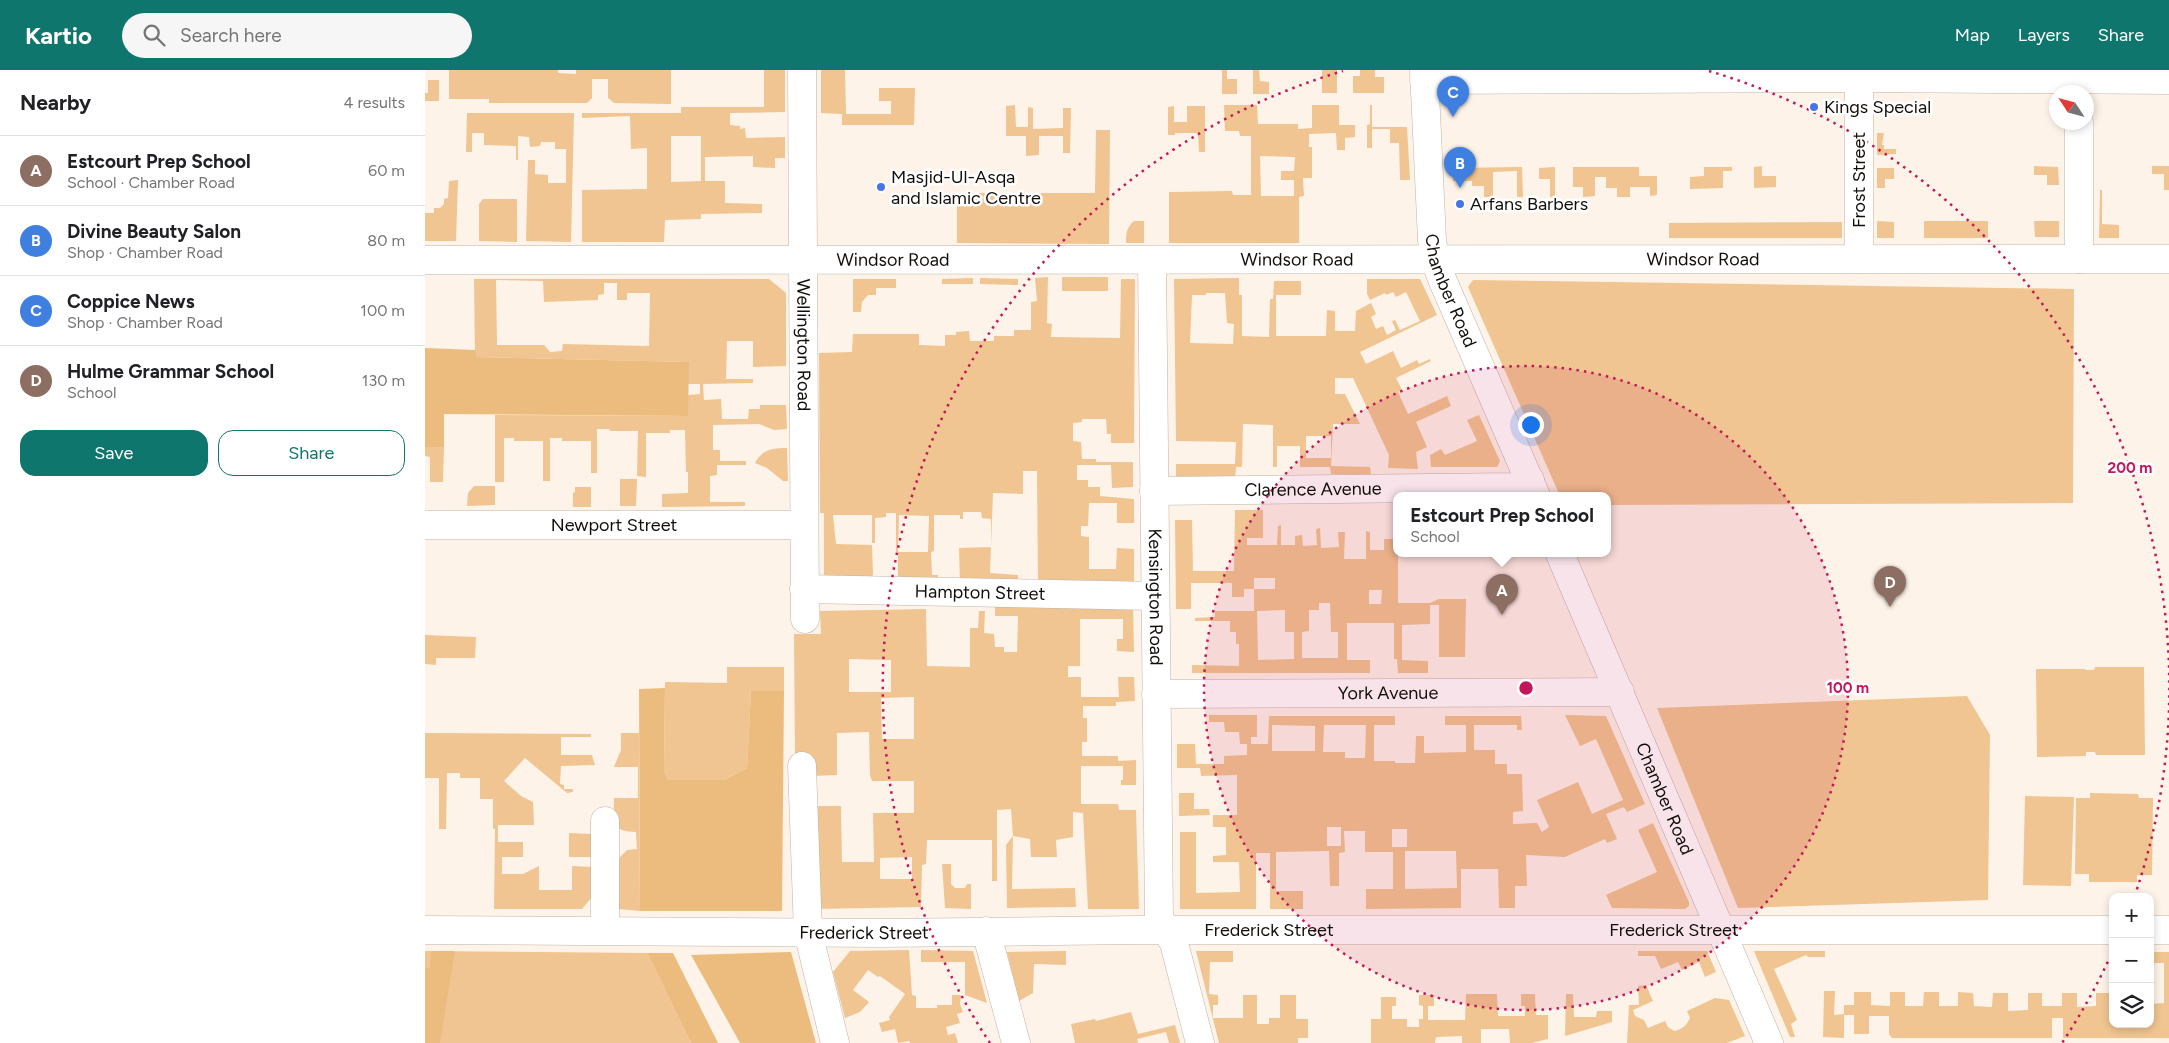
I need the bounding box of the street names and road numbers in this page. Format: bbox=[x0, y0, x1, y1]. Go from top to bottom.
street label: Frost Street bbox=[1848, 132, 1870, 228]
street label: Chamber Road bbox=[1420, 232, 1481, 351]
street label: Windsor Road bbox=[1241, 248, 1353, 271]
street label: Windsor Road bbox=[1647, 248, 1759, 270]
street label: Windsor Road bbox=[837, 249, 949, 271]
street label: Wellington Road bbox=[792, 279, 815, 411]
street label: Clarence Avenue bbox=[1244, 477, 1382, 501]
street label: Newport Street bbox=[551, 514, 677, 536]
street label: Kensington Road bbox=[1144, 528, 1167, 666]
street label: Hampton Street bbox=[914, 580, 1046, 605]
street label: York Avenue bbox=[1338, 682, 1438, 704]
street label: Chamber Road bbox=[1631, 739, 1698, 858]
street label: Frederick Street bbox=[1204, 919, 1334, 941]
street label: Frederick Street bbox=[1609, 919, 1739, 941]
street label: Frederick Street bbox=[799, 921, 929, 944]

